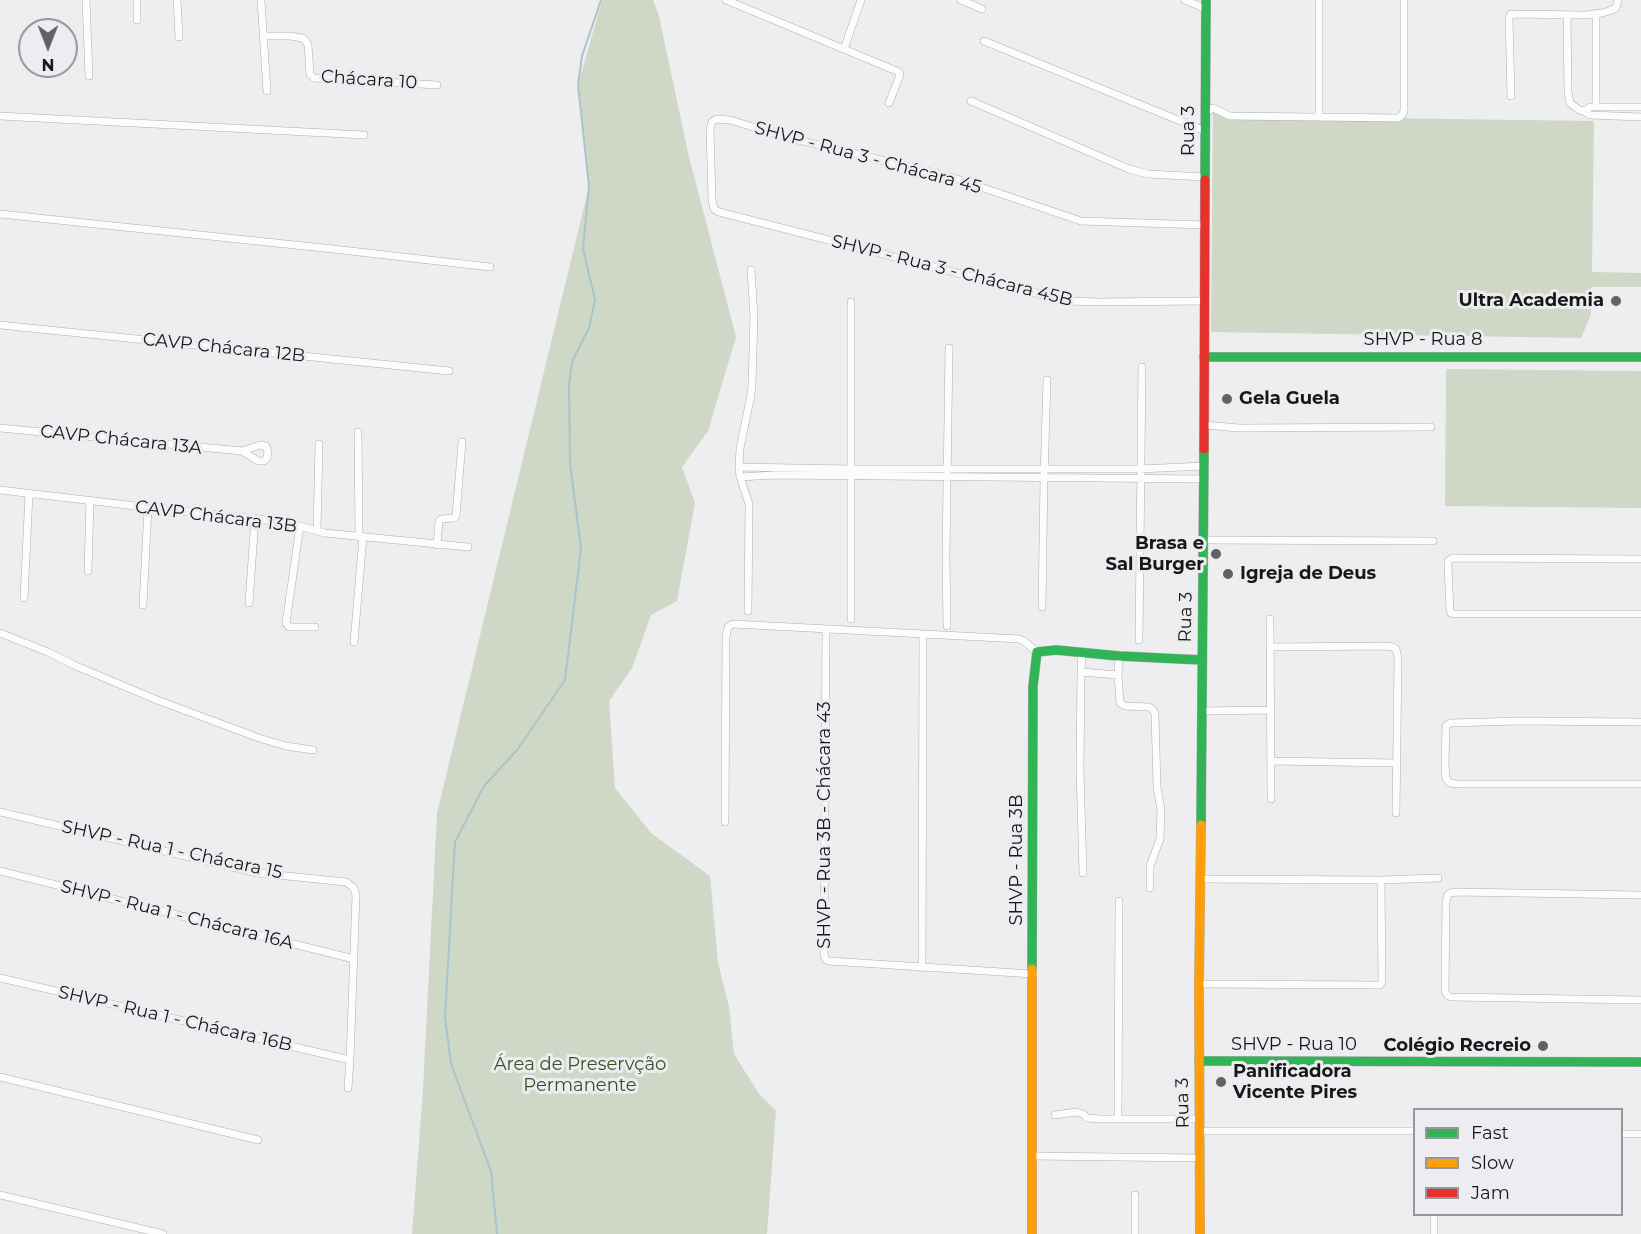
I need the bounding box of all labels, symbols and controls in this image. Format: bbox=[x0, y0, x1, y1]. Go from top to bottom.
north arrow bbox=[18, 18, 78, 78]
text: N bbox=[42, 55, 54, 74]
street label: Chácara 10 bbox=[320, 66, 418, 94]
street label: Rua 3 bbox=[1178, 106, 1200, 156]
street label: SHVP - Rua 3 - Chácara 45 bbox=[752, 117, 984, 199]
street label: SHVP - Rua 3 - Chácara 45B bbox=[829, 231, 1075, 311]
place label: Ultra Academia bbox=[1459, 290, 1604, 312]
marker: Ultra Academia bbox=[1609, 294, 1623, 308]
street label: CAVP Chácara 12B bbox=[142, 329, 306, 367]
street label: SHVP - Rua 8 bbox=[1364, 329, 1482, 351]
place label: Gela Guela bbox=[1239, 388, 1340, 410]
marker: Gela Guela bbox=[1220, 392, 1234, 406]
street label: CAVP Chácara 13A bbox=[39, 421, 203, 459]
street label: CAVP Chácara 13B bbox=[134, 496, 298, 538]
place label: Brasa e Sal Burger bbox=[1105, 533, 1204, 576]
marker: Brasa e Sal Burger bbox=[1209, 547, 1223, 561]
place label: Igreja de Deus bbox=[1240, 563, 1376, 585]
marker: Igreja de Deus bbox=[1221, 567, 1235, 581]
street label: Rua 3 bbox=[1175, 592, 1197, 642]
street label: SHVP - Rua 3B - Chácara 43 bbox=[814, 701, 836, 949]
street label: SHVP - Rua 3B bbox=[1006, 794, 1028, 926]
street label: SHVP - Rua 1 - Chácara 15 bbox=[60, 816, 284, 884]
street label: SHVP - Rua 1 - Chácara 16A bbox=[59, 876, 295, 954]
street label: SHVP - Rua 1 - Chácara 16B bbox=[56, 982, 294, 1056]
street label: SHVP - Rua 10 bbox=[1231, 1034, 1357, 1056]
place label: Colégio Recreio bbox=[1383, 1035, 1531, 1057]
marker: Colégio Recreio bbox=[1536, 1039, 1550, 1053]
park label: Área de Preservção Permanente bbox=[494, 1054, 666, 1096]
place label: Panificadora Vicente Pires bbox=[1233, 1061, 1357, 1104]
marker: Panificadora Vicente Pires bbox=[1214, 1075, 1228, 1089]
street label: Rua 3 bbox=[1172, 1078, 1194, 1128]
legend bbox=[1413, 1108, 1623, 1216]
text: Fast bbox=[1471, 1122, 1509, 1144]
text: Slow bbox=[1471, 1152, 1514, 1174]
text: Jam bbox=[1471, 1182, 1510, 1204]

